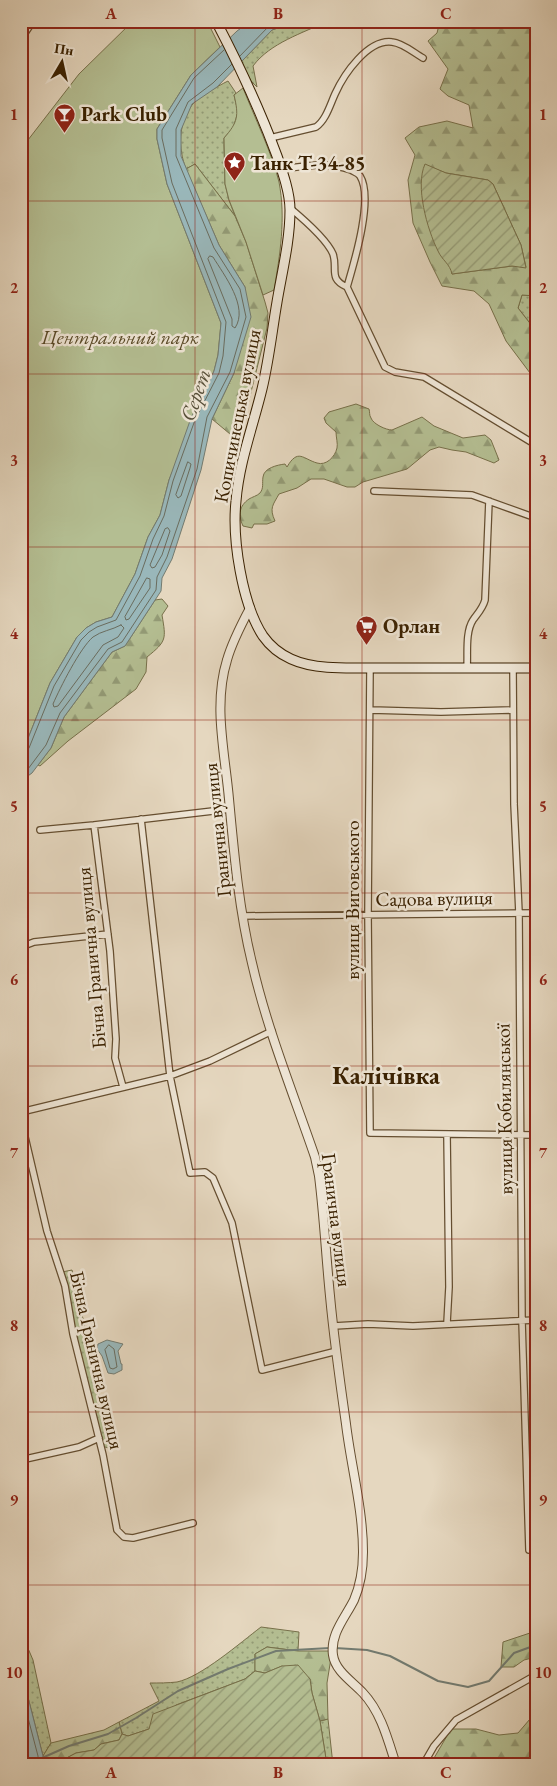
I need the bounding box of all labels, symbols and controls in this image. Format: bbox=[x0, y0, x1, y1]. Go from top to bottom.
text: A bbox=[104, 3, 117, 24]
text: B bbox=[273, 3, 283, 24]
text: C bbox=[440, 3, 452, 24]
north arrow bbox=[38, 38, 88, 88]
text: Пн bbox=[53, 39, 75, 60]
place label: Park Club bbox=[81, 101, 167, 127]
bar icon: Park Club bbox=[53, 102, 77, 133]
text: 1 bbox=[10, 104, 18, 125]
text: 1 bbox=[539, 104, 547, 125]
place label: Танк Т-34-85 bbox=[250, 150, 366, 176]
place icon: Танк Т-34-85 bbox=[222, 151, 246, 182]
text: 2 bbox=[10, 277, 19, 298]
text: 2 bbox=[539, 277, 548, 298]
park label: Центральний парк bbox=[40, 324, 199, 350]
street label: Копичинецька вулиця bbox=[207, 327, 267, 505]
water label: Серет bbox=[174, 365, 216, 425]
text: 3 bbox=[10, 450, 18, 471]
text: 3 bbox=[539, 450, 547, 471]
place label: Орлан bbox=[383, 613, 440, 639]
supermarket icon: Орлан bbox=[355, 614, 379, 645]
text: 4 bbox=[10, 623, 19, 644]
text: 4 bbox=[539, 623, 548, 644]
street label: Гранична вулиця bbox=[197, 762, 237, 898]
text: 5 bbox=[10, 796, 18, 817]
text: 5 bbox=[539, 796, 547, 817]
street label: вулиця Виговського bbox=[339, 820, 365, 980]
street label: Бічна Гранична вулиця bbox=[70, 866, 112, 1050]
street label: Садова вулиця bbox=[375, 884, 493, 912]
text: 6 bbox=[10, 969, 19, 990]
text: 6 bbox=[539, 969, 548, 990]
street label: вулиця Кобилянської bbox=[489, 1022, 518, 1195]
district label: Калічівка bbox=[332, 1059, 441, 1091]
text: 7 bbox=[10, 1142, 19, 1163]
text: 7 bbox=[539, 1142, 548, 1163]
street label: Гранична вулиця bbox=[316, 1152, 358, 1288]
street label: Бічна Гранична вулиця bbox=[64, 1268, 130, 1452]
text: 8 bbox=[10, 1315, 18, 1336]
text: 8 bbox=[539, 1315, 547, 1336]
text: 9 bbox=[10, 1489, 19, 1510]
text: 9 bbox=[539, 1489, 548, 1510]
text: 10 bbox=[6, 1662, 23, 1683]
text: 10 bbox=[535, 1662, 552, 1683]
text: A bbox=[104, 1762, 117, 1783]
text: B bbox=[273, 1762, 283, 1783]
text: C bbox=[440, 1762, 452, 1783]

